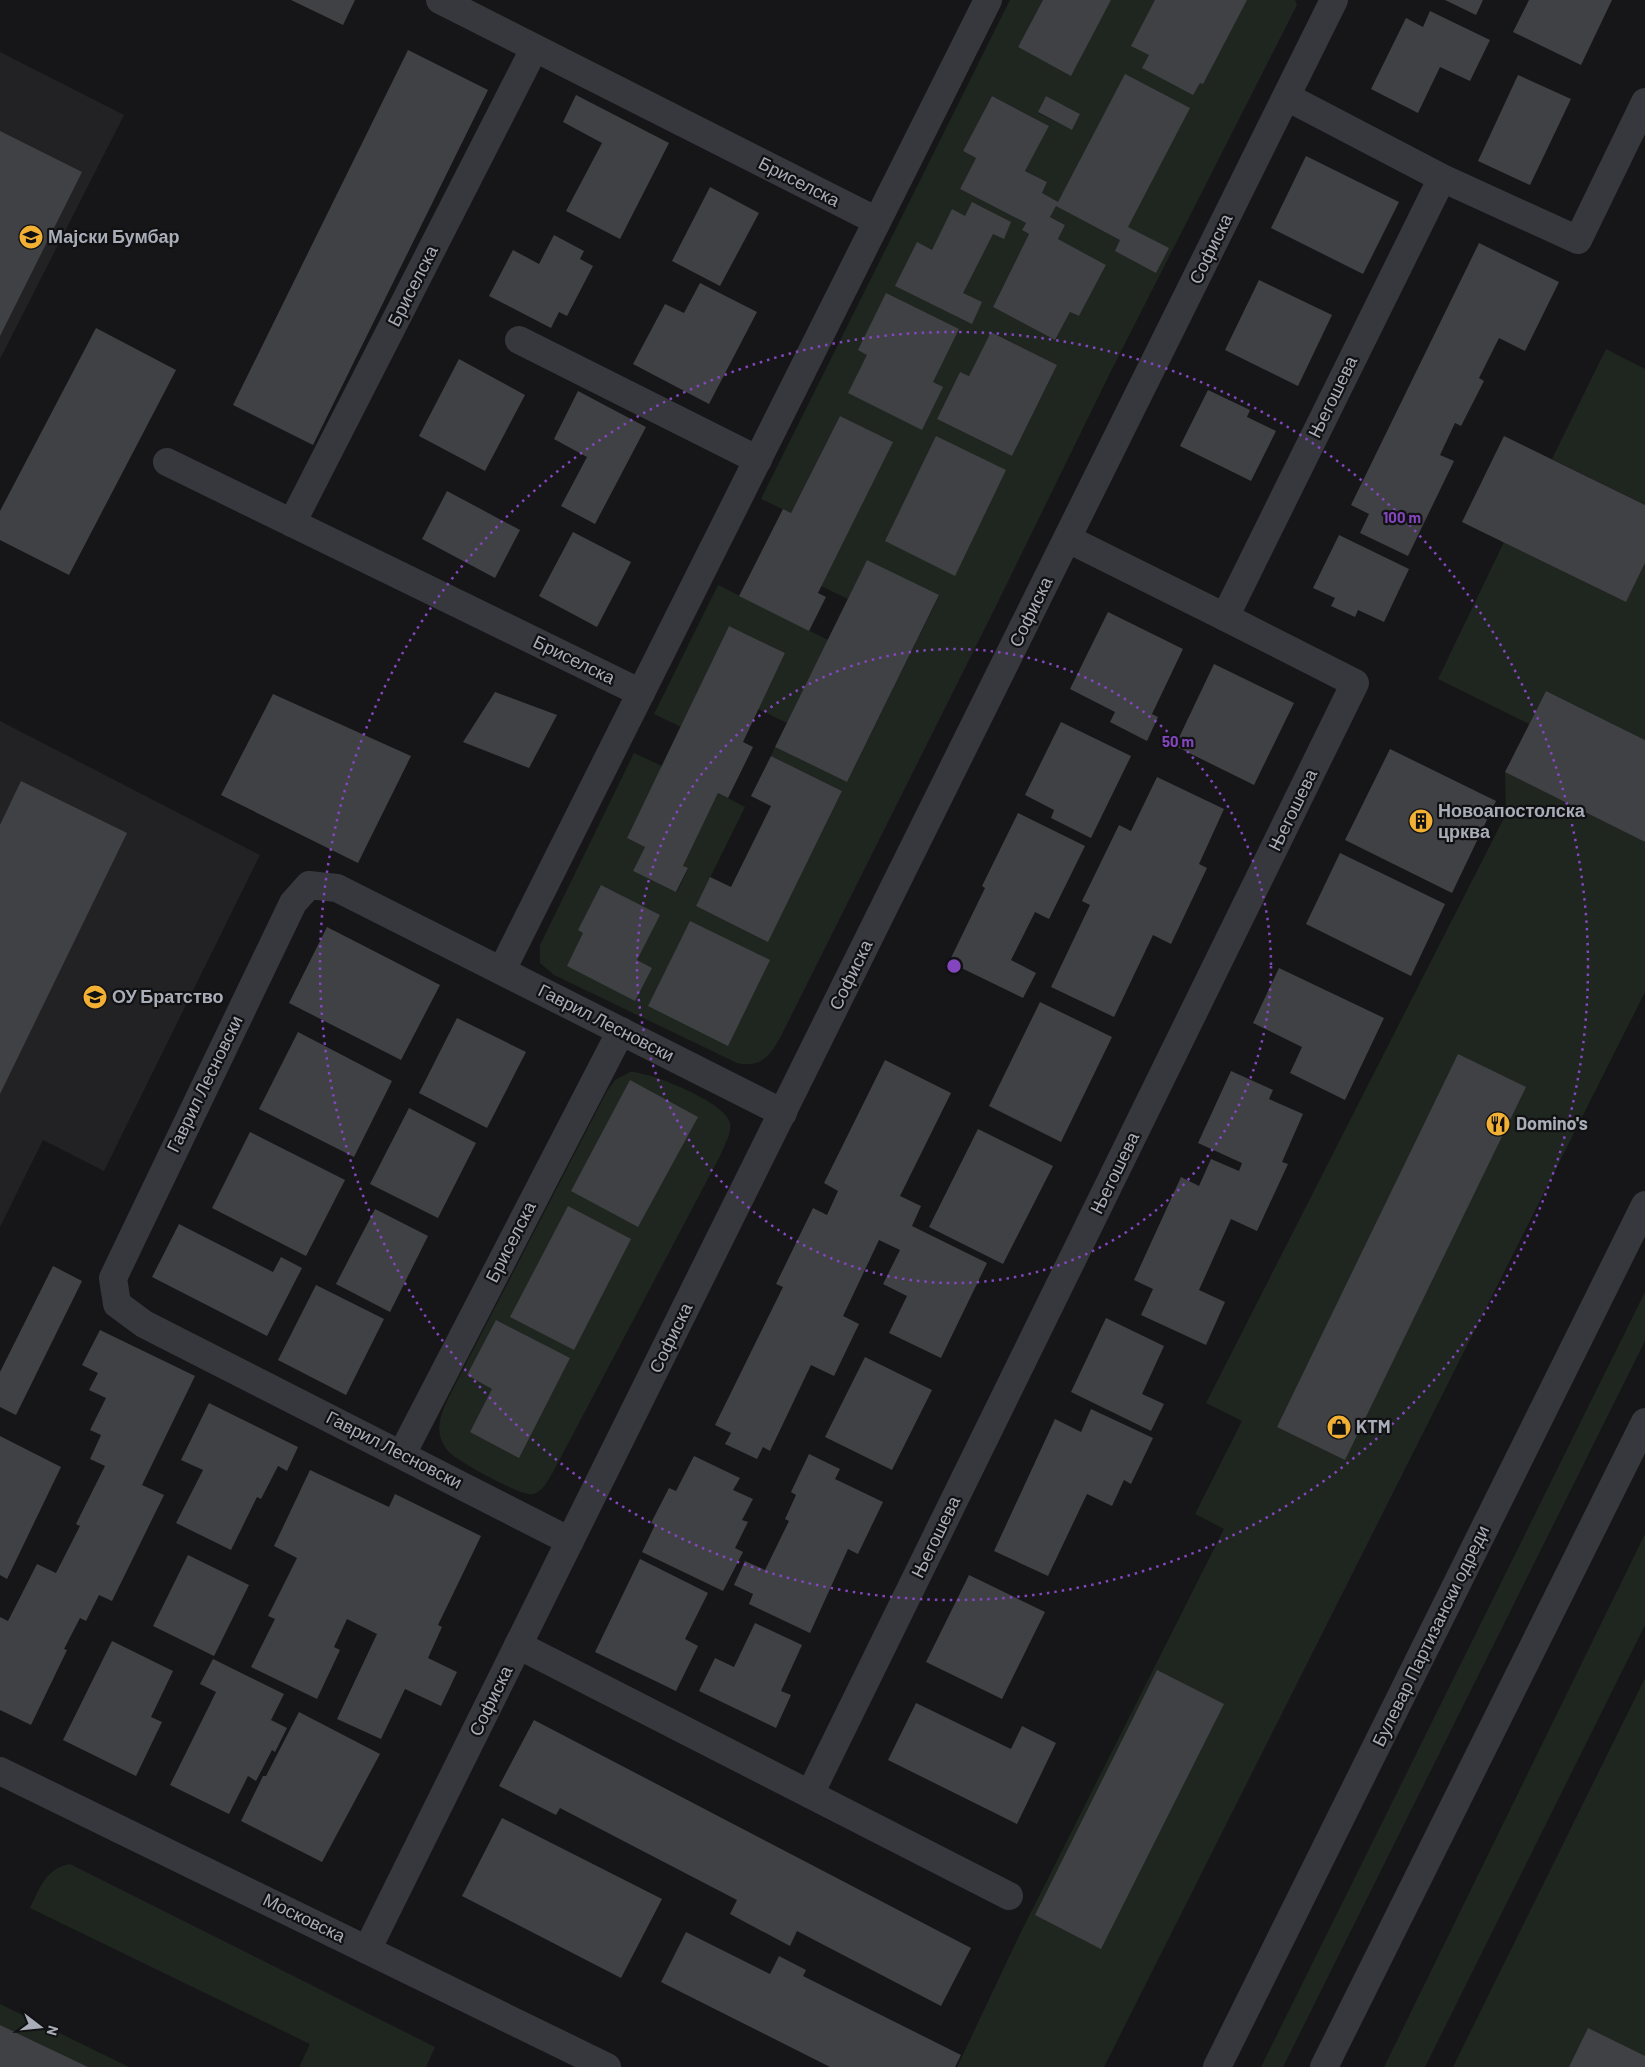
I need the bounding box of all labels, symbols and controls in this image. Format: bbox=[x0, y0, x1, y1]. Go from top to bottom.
street label: Бриселска bbox=[755, 151, 845, 211]
street label: Софиска bbox=[1184, 209, 1237, 287]
school or university icon: Мајски Бумбар bbox=[18, 224, 44, 250]
place label: Мајски Бумбар bbox=[48, 225, 180, 247]
street label: Бриселска bbox=[382, 240, 442, 330]
street label: Његошева bbox=[1303, 351, 1362, 441]
text: 100 m bbox=[1383, 508, 1421, 526]
street label: Софиска bbox=[1004, 572, 1057, 650]
street label: Бриселска bbox=[530, 630, 620, 689]
text: 50 m bbox=[1162, 732, 1194, 750]
street label: Његошева bbox=[1263, 764, 1322, 854]
place label: Новоапостолска црква bbox=[1438, 799, 1586, 842]
building icon: Новоапостолска црква bbox=[1408, 808, 1434, 834]
street label: Софиска bbox=[824, 935, 877, 1013]
centre of rings bbox=[945, 957, 963, 975]
street label: Гаврил Лесновски bbox=[535, 978, 678, 1066]
school or university icon: ОУ Братство bbox=[82, 984, 108, 1010]
place label: ОУ Братство bbox=[112, 985, 224, 1007]
street label: Гаврил Лесновски bbox=[161, 1012, 247, 1156]
restaurant icon: Domino's bbox=[1485, 1111, 1511, 1137]
place label: Domino's bbox=[1516, 1112, 1588, 1134]
street label: Његошева bbox=[1085, 1127, 1144, 1217]
street label: Бриселска bbox=[480, 1196, 540, 1286]
street label: Софиска bbox=[644, 1298, 697, 1376]
street label: Гаврил Лесновски bbox=[323, 1405, 466, 1493]
shop icon: KTM bbox=[1326, 1414, 1352, 1440]
place label: KTM bbox=[1356, 1415, 1391, 1437]
street label: Његошева bbox=[906, 1491, 965, 1581]
street label: Булевар Партизански одреди bbox=[1367, 1521, 1493, 1750]
street label: Софиска bbox=[464, 1661, 517, 1739]
street label: Московска bbox=[260, 1888, 350, 1947]
north arrow bbox=[15, 2002, 65, 2052]
text: N bbox=[44, 2024, 62, 2038]

